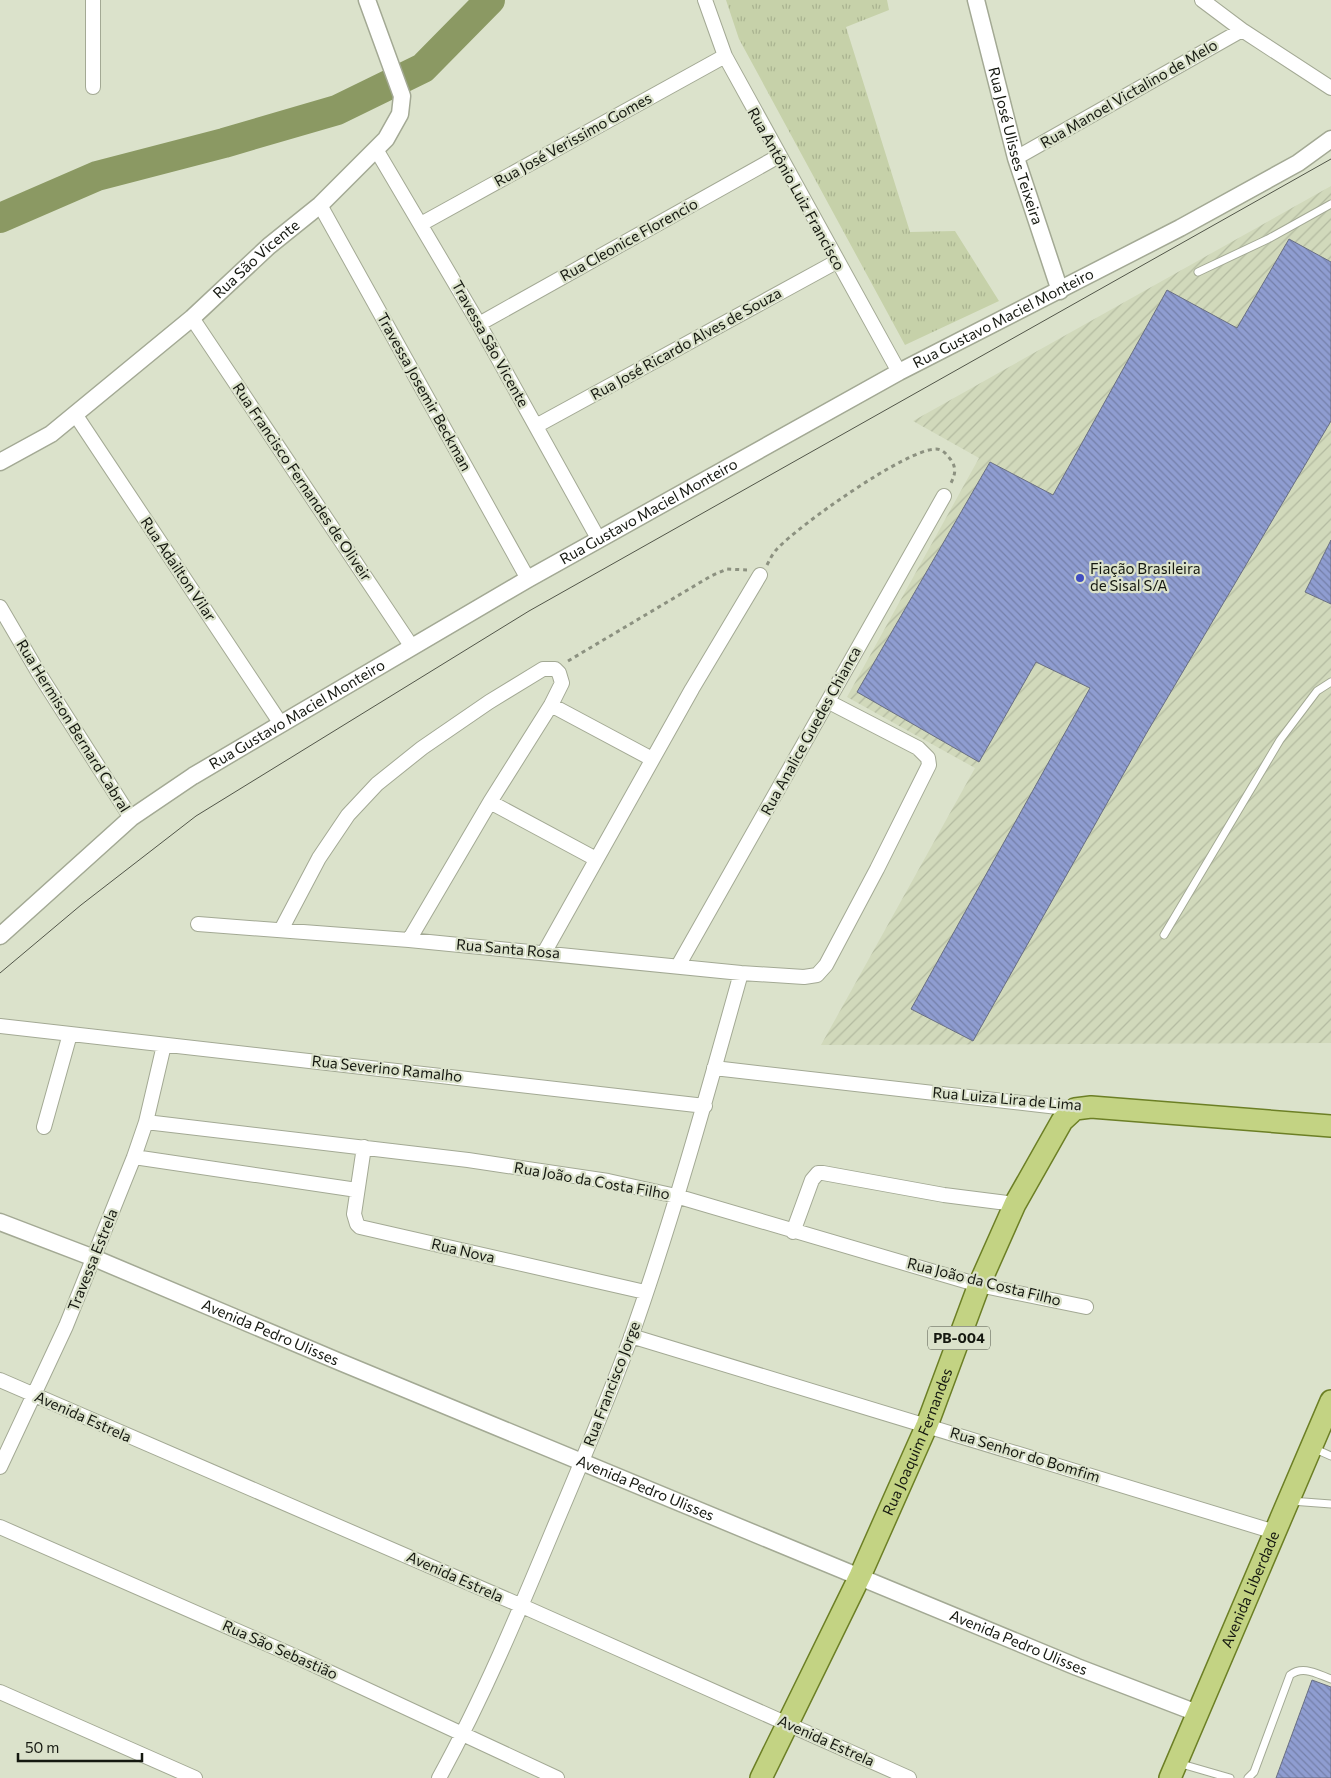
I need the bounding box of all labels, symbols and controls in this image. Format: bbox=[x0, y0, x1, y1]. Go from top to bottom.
street label: Rua Manoel Victalino de Melo bbox=[1037, 35, 1220, 151]
street label: Rua José Ulisses Teixeira bbox=[985, 65, 1047, 227]
street label: Rua José Verissimo Gomes bbox=[491, 88, 654, 190]
street label: Rua Antônio Luiz Francisco bbox=[744, 104, 849, 273]
street label: Rua Cleonice Florencio bbox=[557, 194, 700, 284]
street label: Rua São Vicente bbox=[209, 215, 303, 302]
street label: Rua Gustavo Maciel Monteiro bbox=[910, 264, 1096, 371]
street label: Travessa São Vicente bbox=[449, 277, 533, 410]
street label: Rua José Ricardo Alves de Souza bbox=[587, 283, 784, 403]
street label: Travessa Josemir Beckman bbox=[374, 309, 476, 474]
street label: Rua Francisco Fernandes de Oliveir bbox=[230, 379, 376, 584]
street label: Rua Gustavo Maciel Monteiro bbox=[556, 454, 740, 568]
street label: Rua Adailton Vilar bbox=[137, 513, 220, 624]
place label: Fiação Brasileira de Sisal S/A bbox=[1090, 559, 1201, 594]
marker: Fiação Brasileira de Sisal S/A bbox=[1074, 572, 1086, 584]
street label: Rua Hermison Bernard Cabral bbox=[13, 636, 135, 815]
street label: Rua Analice Guedes Chianca bbox=[756, 643, 864, 818]
street label: Rua Gustavo Maciel Monteiro bbox=[205, 655, 388, 773]
street label: Rua Santa Rosa bbox=[455, 934, 561, 962]
street label: Rua Severino Ramalho bbox=[311, 1051, 463, 1085]
street label: Rua Luiza Lira de Lima bbox=[932, 1083, 1083, 1114]
street label: Rua João da Costa Filho bbox=[513, 1157, 672, 1203]
street label: Travessa Estrela bbox=[63, 1206, 121, 1313]
street label: Rua Nova bbox=[430, 1234, 497, 1266]
street label: Rua João da Costa Filho bbox=[905, 1253, 1063, 1309]
street label: Avenida Pedro Ulisses bbox=[199, 1295, 342, 1369]
street label: Rua Francisco Jorge bbox=[579, 1319, 643, 1449]
road number: PB-004 bbox=[928, 1326, 990, 1350]
street label: Rua Joaquim Fernandes bbox=[878, 1365, 955, 1518]
street label: Avenida Estrela bbox=[32, 1387, 135, 1445]
street label: Rua Senhor do Bomfim bbox=[948, 1423, 1102, 1485]
street label: Avenida Pedro Ulisses bbox=[574, 1451, 717, 1524]
street label: Avenida Liberdade bbox=[1217, 1528, 1282, 1650]
street label: Avenida Estrela bbox=[404, 1547, 507, 1605]
street label: Avenida Pedro Ulisses bbox=[947, 1605, 1090, 1678]
street label: Rua São Sebastião bbox=[220, 1616, 341, 1683]
street label: Avenida Estrela bbox=[775, 1711, 878, 1769]
scale bar bbox=[18, 1730, 141, 1762]
text: 50 m bbox=[25, 1738, 59, 1756]

